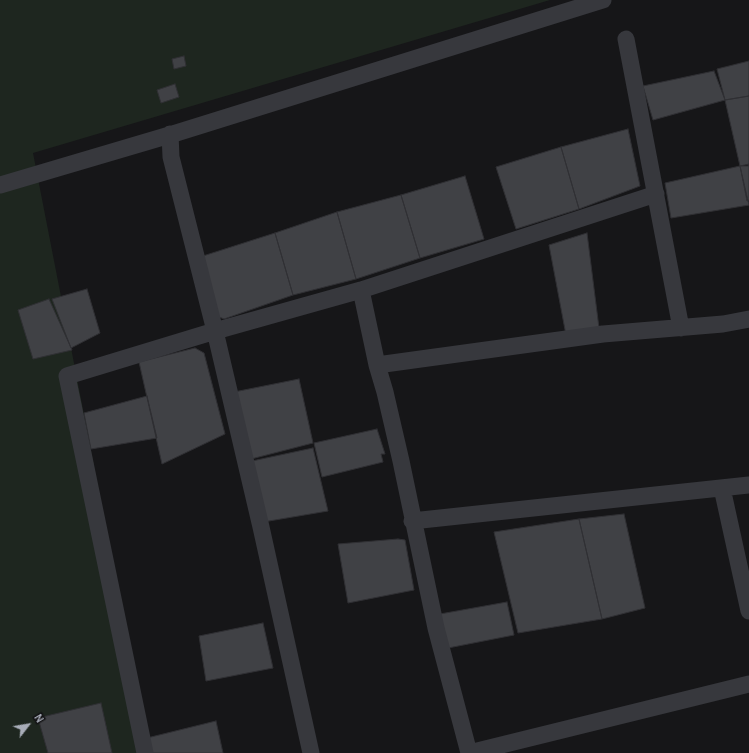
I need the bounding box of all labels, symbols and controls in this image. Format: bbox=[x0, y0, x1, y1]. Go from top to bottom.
north arrow bbox=[8, 705, 48, 745]
text: N bbox=[31, 712, 46, 725]

